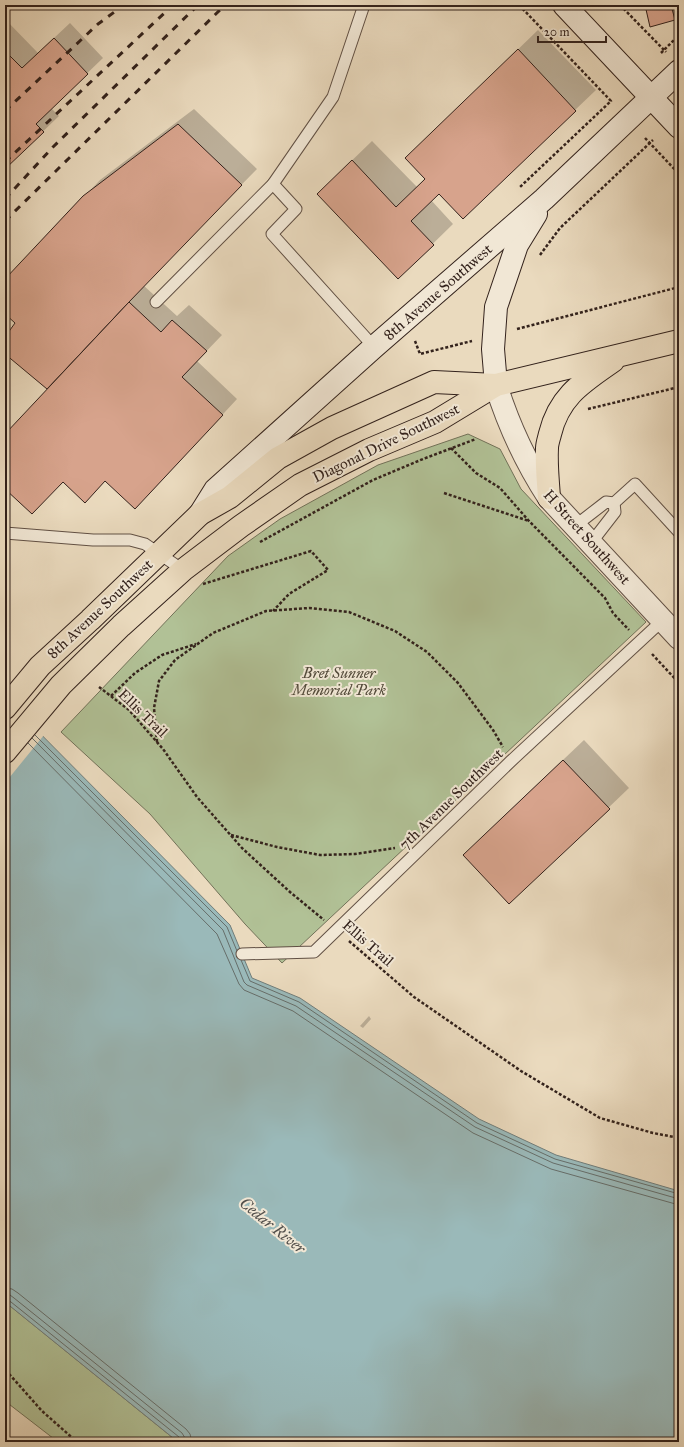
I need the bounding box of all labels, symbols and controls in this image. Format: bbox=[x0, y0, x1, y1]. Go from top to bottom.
scale bar bbox=[538, 18, 606, 44]
text: 20 m bbox=[544, 25, 570, 39]
street label: 8th Avenue Southwest bbox=[380, 240, 496, 344]
street label: Diagonal Drive Southwest bbox=[310, 399, 463, 486]
street label: H Street Southwest bbox=[540, 486, 635, 589]
street label: 8th Avenue Southwest bbox=[44, 555, 157, 663]
park label: Bret Sunner Memorial Park bbox=[290, 664, 386, 699]
street label: Ellis Trail bbox=[115, 685, 172, 742]
street label: 7th Avenue Southwest bbox=[395, 744, 507, 853]
street label: Ellis Trail bbox=[339, 916, 398, 971]
water label: Cedar River bbox=[236, 1193, 310, 1258]

